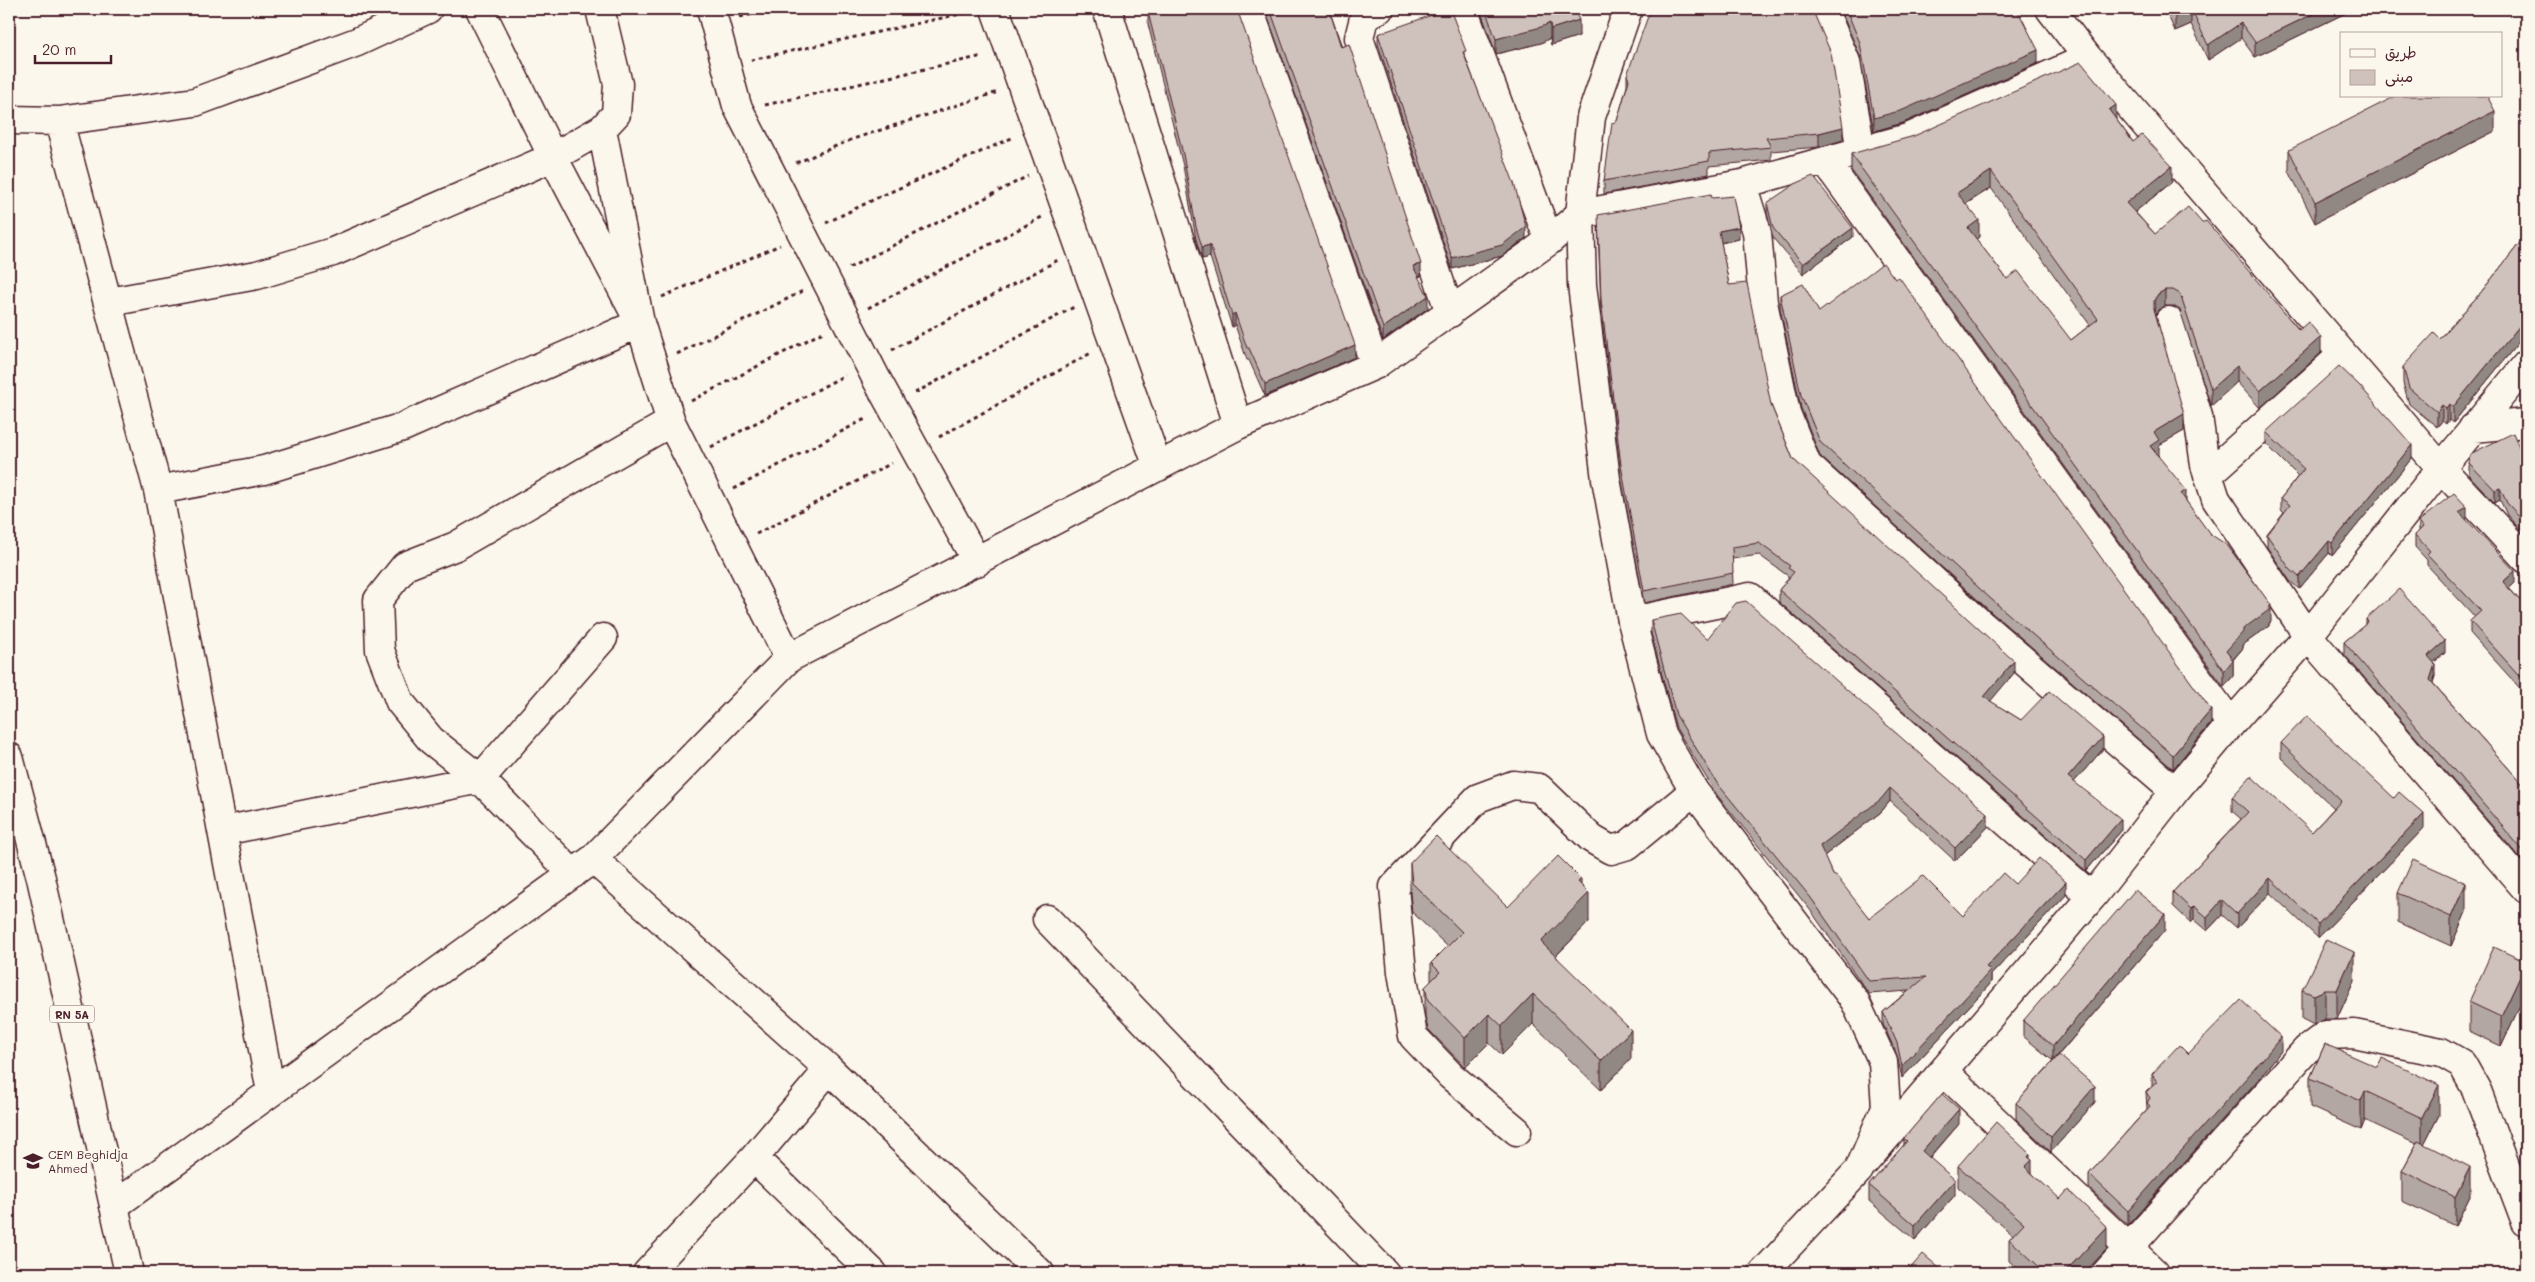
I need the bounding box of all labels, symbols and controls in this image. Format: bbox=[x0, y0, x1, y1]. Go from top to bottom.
scale bar bbox=[35, 32, 111, 64]
legend bbox=[2340, 32, 2502, 98]
text: 20 m bbox=[42, 39, 76, 59]
text: طريق bbox=[2385, 42, 2417, 62]
text: مبنى bbox=[2385, 66, 2413, 87]
road number: RN 5A bbox=[50, 1006, 94, 1022]
place label: CEM Beghidja Ahmed bbox=[48, 1146, 128, 1176]
school or university icon: CEM Beghidja Ahmed bbox=[22, 1150, 44, 1172]

